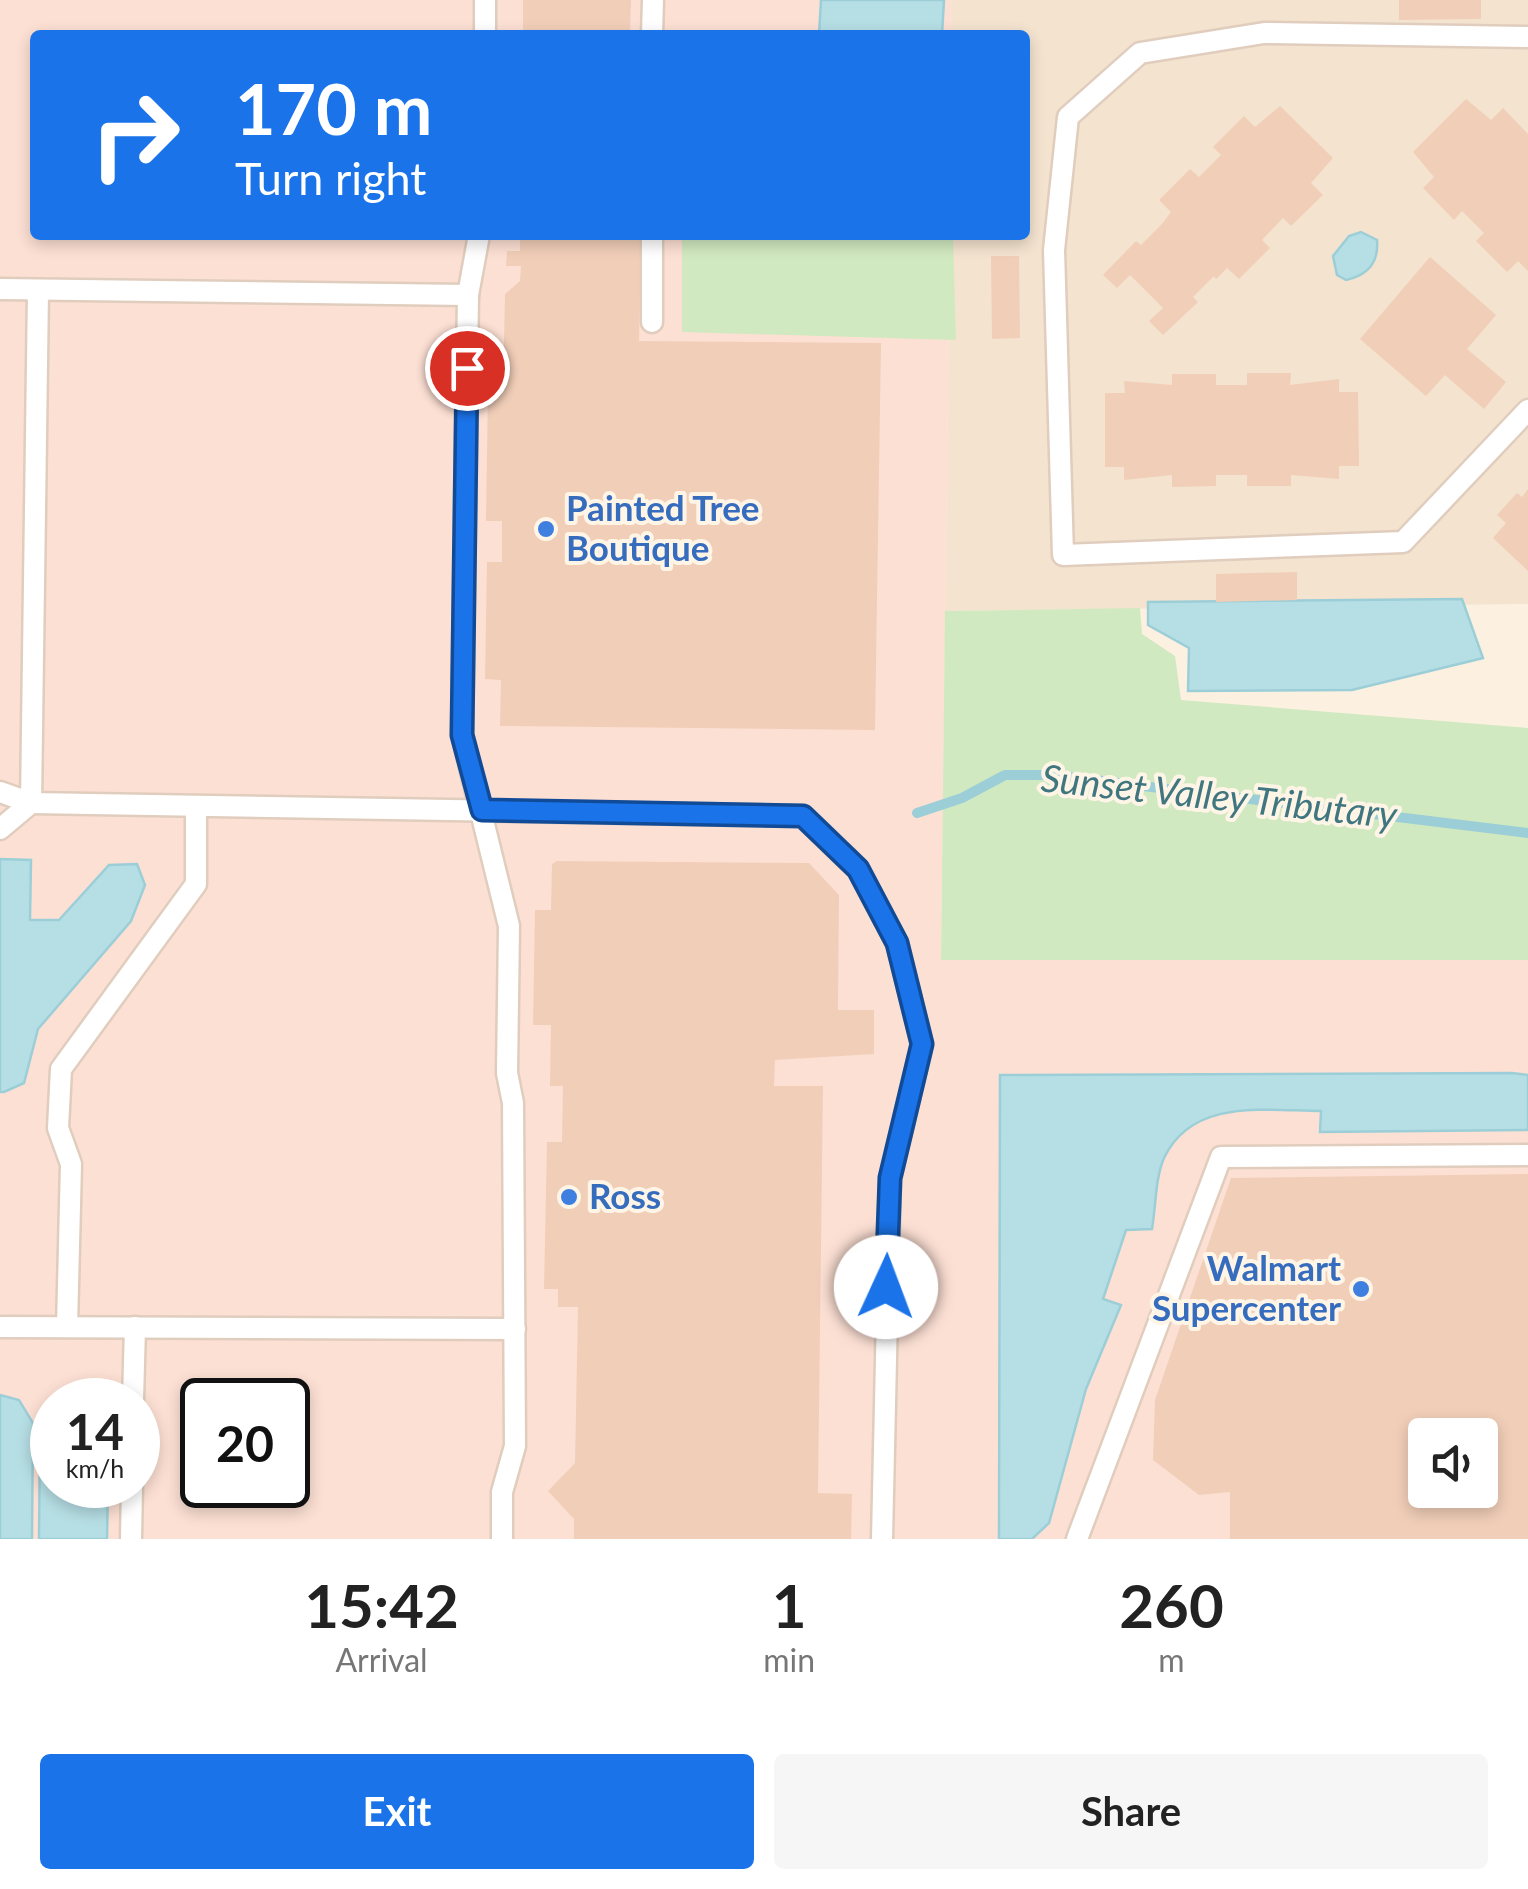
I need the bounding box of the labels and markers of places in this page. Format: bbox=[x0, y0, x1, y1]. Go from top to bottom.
pin bbox=[425, 326, 510, 411]
place label: Painted Tree Boutique bbox=[566, 486, 760, 568]
marker: Painted Tree Boutique bbox=[535, 518, 557, 540]
place label: Ross bbox=[589, 1174, 661, 1216]
marker: Ross bbox=[558, 1186, 580, 1208]
place label: Walmart Supercenter bbox=[1152, 1246, 1341, 1328]
marker: Walmart Supercenter bbox=[1350, 1278, 1372, 1300]

